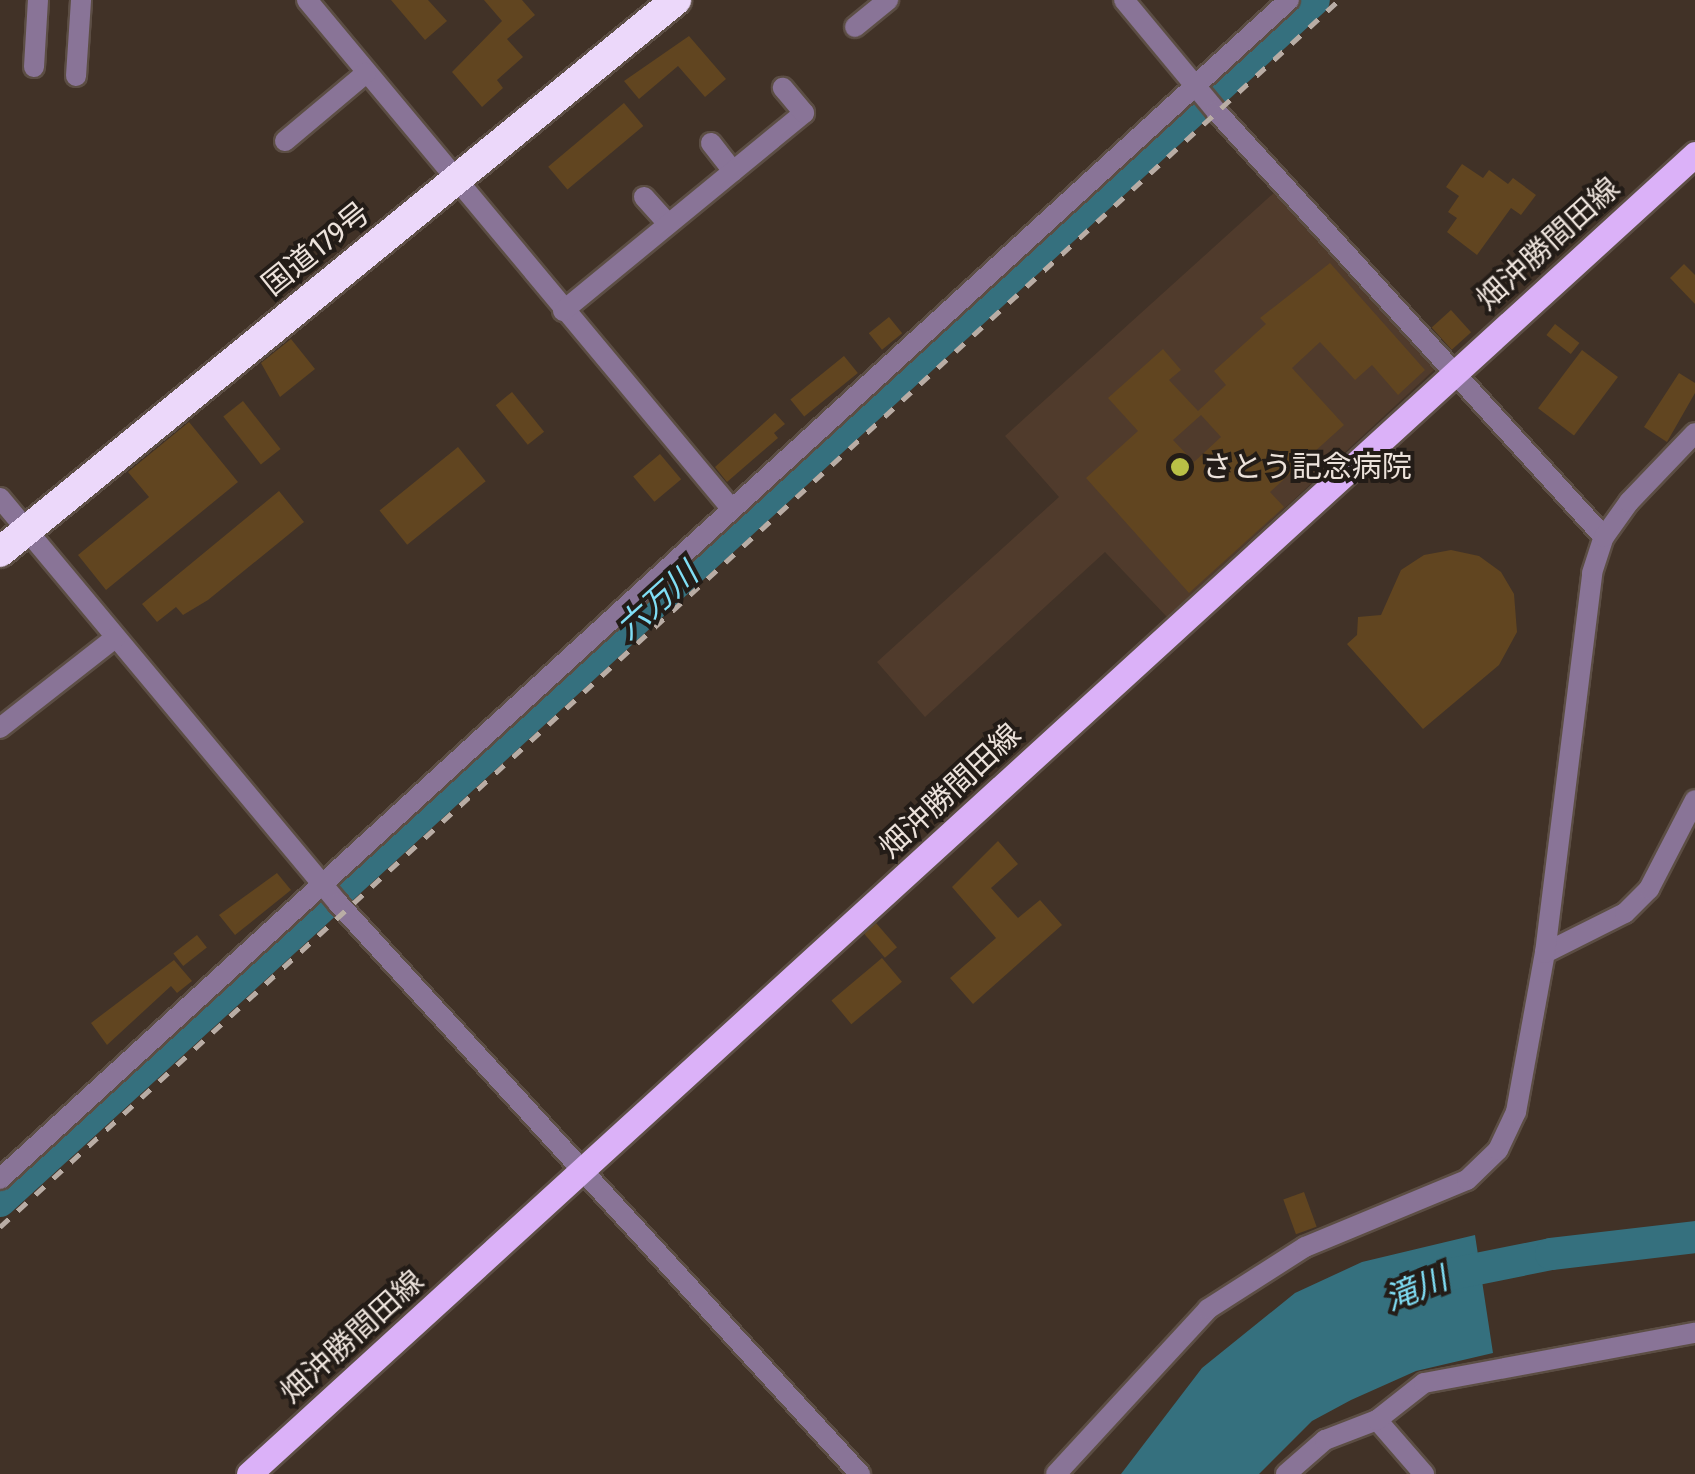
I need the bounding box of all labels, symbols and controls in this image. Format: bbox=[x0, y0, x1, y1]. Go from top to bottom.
street label: 畑沖勝間田線 bbox=[1469, 170, 1627, 318]
street label: 国道179号 bbox=[255, 195, 377, 303]
place label: さとう記念病院 bbox=[1202, 449, 1412, 485]
marker: さとう記念病院 bbox=[1167, 454, 1193, 480]
water label: 六万川 bbox=[608, 555, 706, 647]
street label: 畑沖勝間田線 bbox=[872, 716, 1028, 866]
water label: 滝川 bbox=[1379, 1259, 1453, 1319]
street label: 畑沖勝間田線 bbox=[273, 1263, 431, 1411]

